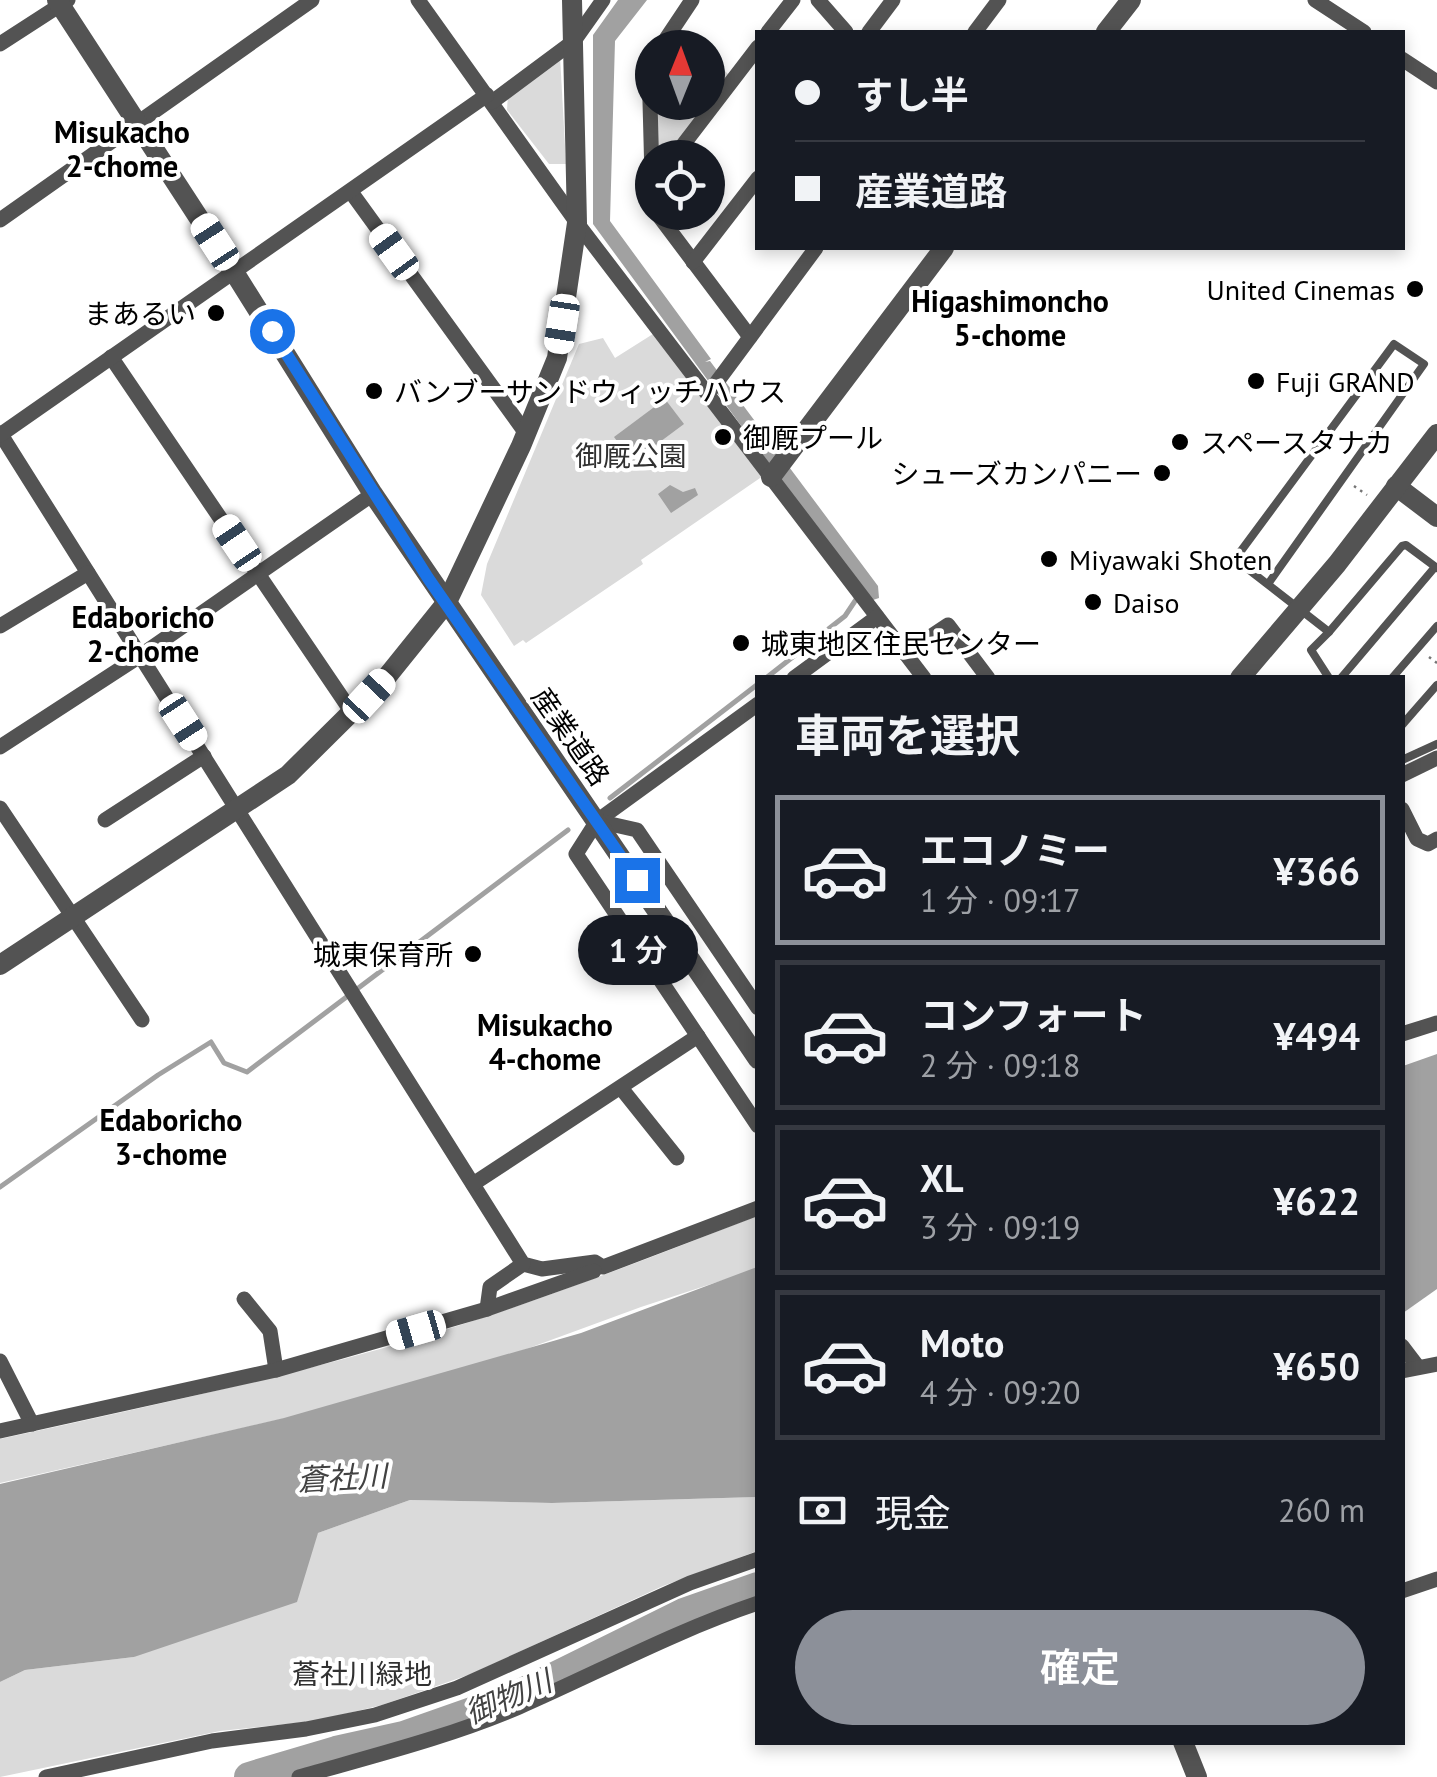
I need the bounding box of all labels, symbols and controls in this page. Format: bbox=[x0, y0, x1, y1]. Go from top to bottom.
north arrow bbox=[635, 30, 725, 120]
map controls bbox=[635, 30, 725, 230]
text: すし半 bbox=[855, 70, 969, 119]
district label: Misukacho 2-chome bbox=[54, 112, 190, 185]
button: locate bbox=[635, 140, 725, 230]
text: 産業道路 bbox=[855, 166, 1007, 215]
car bbox=[186, 209, 244, 275]
car bbox=[364, 219, 424, 285]
place label: United Cinemas bbox=[1207, 271, 1395, 308]
marker: United Cinemas bbox=[1404, 278, 1426, 300]
district label: Higashimoncho 5-chome bbox=[911, 281, 1109, 354]
car bbox=[542, 292, 582, 356]
place label: まあるい bbox=[84, 295, 196, 332]
marker: まあるい bbox=[205, 302, 227, 324]
route start bbox=[250, 309, 295, 354]
place label: Fuji GRAND bbox=[1276, 363, 1415, 400]
marker: Fuji GRAND bbox=[1245, 370, 1267, 392]
place label: バンブーサンドウィッチハウス bbox=[394, 373, 786, 410]
marker: バンブーサンドウィッチハウス bbox=[363, 380, 385, 402]
place label: 御厩プール bbox=[743, 419, 883, 456]
place label: スペースタナカ bbox=[1200, 424, 1393, 461]
marker: 御厩プール bbox=[712, 426, 734, 448]
marker: スペースタナカ bbox=[1169, 431, 1191, 453]
park label: 御厩公園 bbox=[575, 437, 687, 474]
place label: シューズカンパニー bbox=[891, 455, 1142, 492]
marker: シューズカンパニー bbox=[1151, 462, 1173, 484]
car bbox=[208, 510, 266, 576]
place label: Miyawaki Shoten bbox=[1069, 541, 1272, 578]
marker: Miyawaki Shoten bbox=[1038, 548, 1060, 570]
place label: Daiso bbox=[1113, 584, 1180, 621]
marker: Daiso bbox=[1082, 591, 1104, 613]
district label: Edaboricho 2-chome bbox=[72, 597, 214, 670]
place label: 城東地区住民センター bbox=[761, 625, 1041, 662]
marker: 城東地区住民センター bbox=[730, 632, 752, 654]
car bbox=[338, 664, 400, 728]
street label: 産業道路 bbox=[524, 680, 618, 792]
car bbox=[154, 689, 212, 755]
text: 車両を選択 bbox=[795, 706, 1020, 764]
icon: car bbox=[800, 825, 890, 915]
text: エコノミー bbox=[920, 825, 1110, 874]
text: ¥366 bbox=[1274, 846, 1360, 895]
route end bbox=[615, 858, 660, 903]
text: 1 分 · 09:17 bbox=[920, 879, 1080, 921]
callout: 1 分 bbox=[577, 915, 697, 985]
text: 1 分 bbox=[609, 929, 667, 971]
place label: 城東保育所 bbox=[313, 936, 453, 973]
marker: 城東保育所 bbox=[462, 943, 484, 965]
icon: car bbox=[800, 990, 890, 1080]
text: コンフォート bbox=[920, 990, 1147, 1039]
district label: Misukacho 4-chome bbox=[477, 1005, 613, 1078]
text: ¥494 bbox=[1274, 1011, 1360, 1060]
text: 2 分 · 09:18 bbox=[920, 1044, 1080, 1086]
district label: Edaboricho 3-chome bbox=[100, 1100, 242, 1173]
text: XL bbox=[920, 1153, 964, 1202]
icon: car bbox=[800, 1155, 890, 1245]
text: ¥622 bbox=[1274, 1176, 1360, 1225]
text: 3 分 · 09:19 bbox=[920, 1206, 1080, 1248]
car bbox=[383, 1307, 449, 1353]
text: Moto bbox=[920, 1318, 1004, 1367]
icon: car bbox=[800, 1320, 890, 1410]
text: ¥650 bbox=[1274, 1341, 1360, 1390]
text: 4 分 · 09:20 bbox=[920, 1371, 1080, 1413]
water label: 蒼社川 bbox=[296, 1455, 391, 1499]
icon: cash bbox=[795, 1483, 850, 1538]
text: 現金 bbox=[875, 1488, 951, 1537]
text: 260 m bbox=[1278, 1489, 1365, 1531]
button: 確定 bbox=[795, 1610, 1365, 1725]
park label: 蒼社川緑地 bbox=[292, 1655, 432, 1692]
water label: 御物川 bbox=[459, 1659, 560, 1732]

